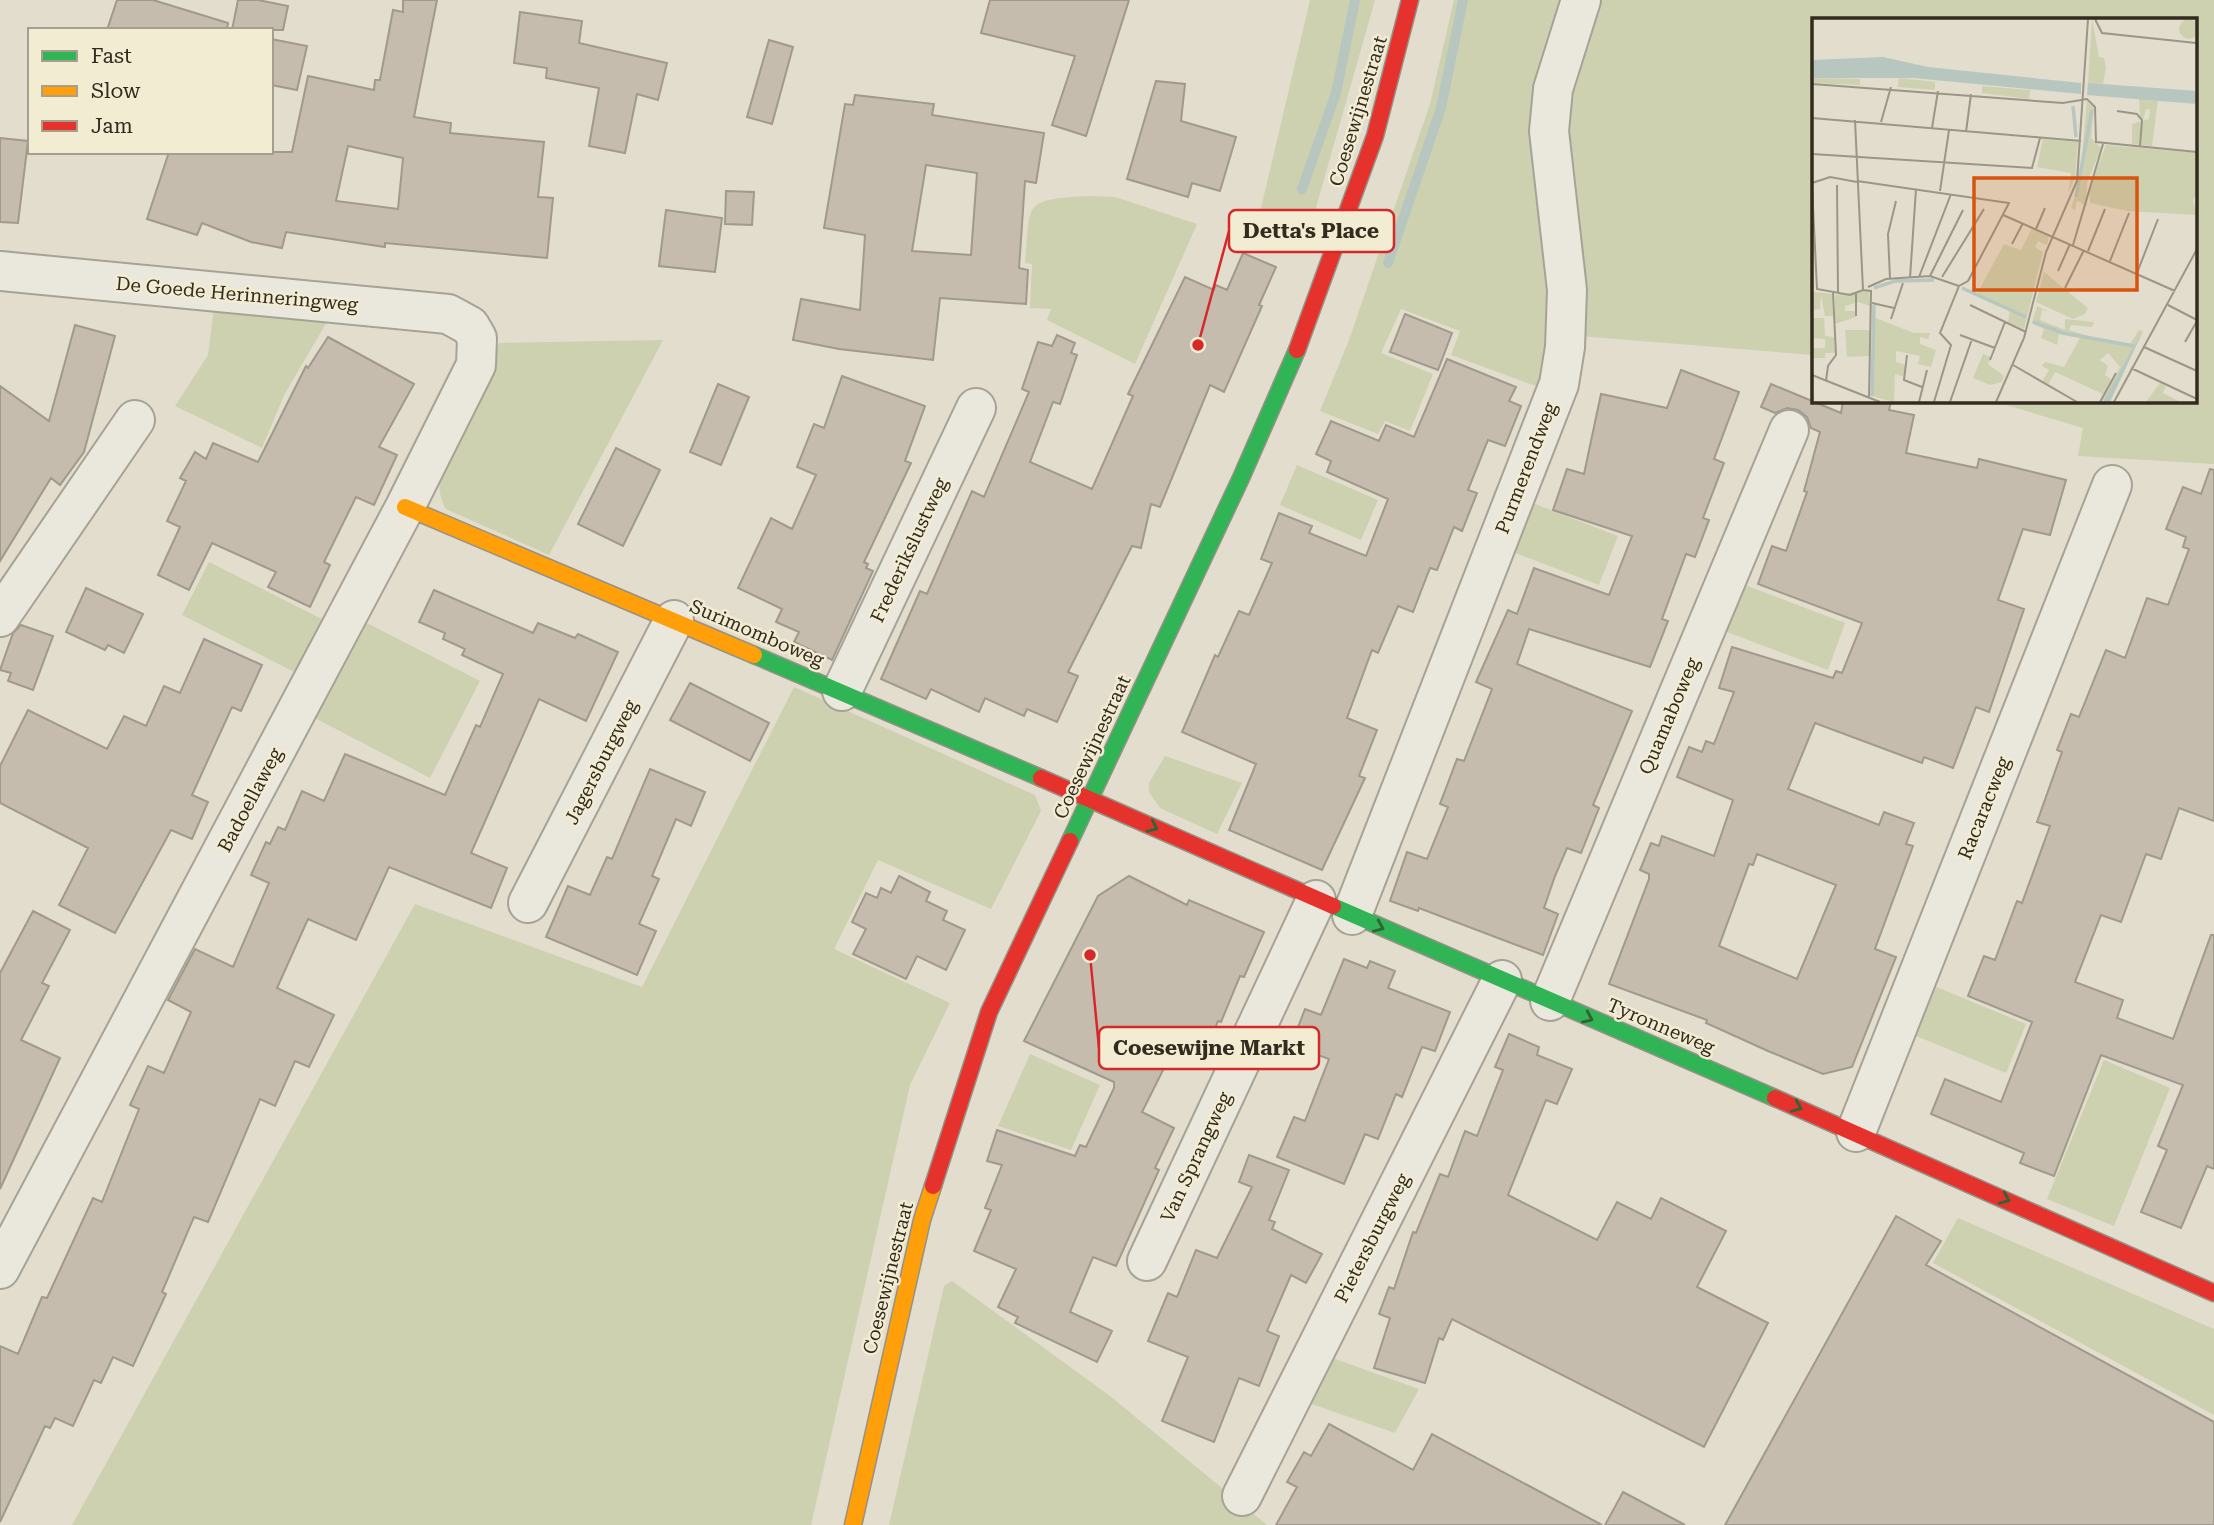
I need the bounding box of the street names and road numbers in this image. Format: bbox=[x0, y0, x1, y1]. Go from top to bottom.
street label: Coesewijnestraat bbox=[1324, 33, 1392, 189]
street label: De Goede Herinneringweg bbox=[115, 272, 359, 316]
street label: Purmerendweg bbox=[1490, 399, 1562, 537]
street label: Frederikslustweg bbox=[865, 474, 953, 626]
street label: Surimomboweg bbox=[686, 594, 828, 672]
street label: Quamaboweg bbox=[1634, 654, 1704, 778]
street label: Coesewijnestraat bbox=[1049, 671, 1135, 823]
street label: Jagersburgweg bbox=[560, 695, 642, 828]
street label: Badoellaweg bbox=[213, 744, 287, 856]
street label: Racaracweg bbox=[1953, 753, 2015, 863]
street label: Tyronneweg bbox=[1604, 993, 1718, 1059]
street label: Van Sprangweg bbox=[1156, 1088, 1236, 1226]
street label: Pietersburgweg bbox=[1330, 1169, 1415, 1306]
street label: Coesewijnestraat bbox=[858, 1199, 918, 1357]

